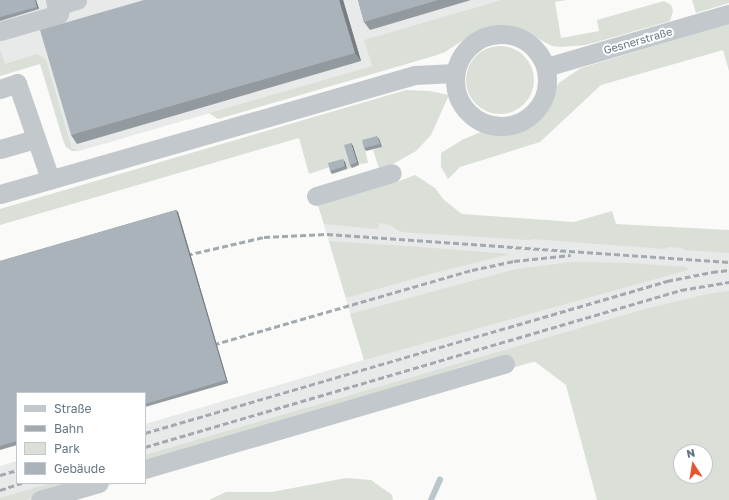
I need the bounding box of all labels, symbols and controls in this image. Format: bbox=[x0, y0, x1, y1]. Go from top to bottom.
street label: Gesnerstraße bbox=[602, 25, 674, 57]
legend bbox=[16, 392, 146, 484]
text: Straße bbox=[54, 401, 92, 416]
text: Bahn bbox=[54, 421, 84, 436]
text: Park bbox=[54, 441, 80, 456]
north arrow bbox=[673, 444, 713, 484]
text: N bbox=[685, 446, 696, 460]
text: Gebäude bbox=[54, 461, 105, 476]

